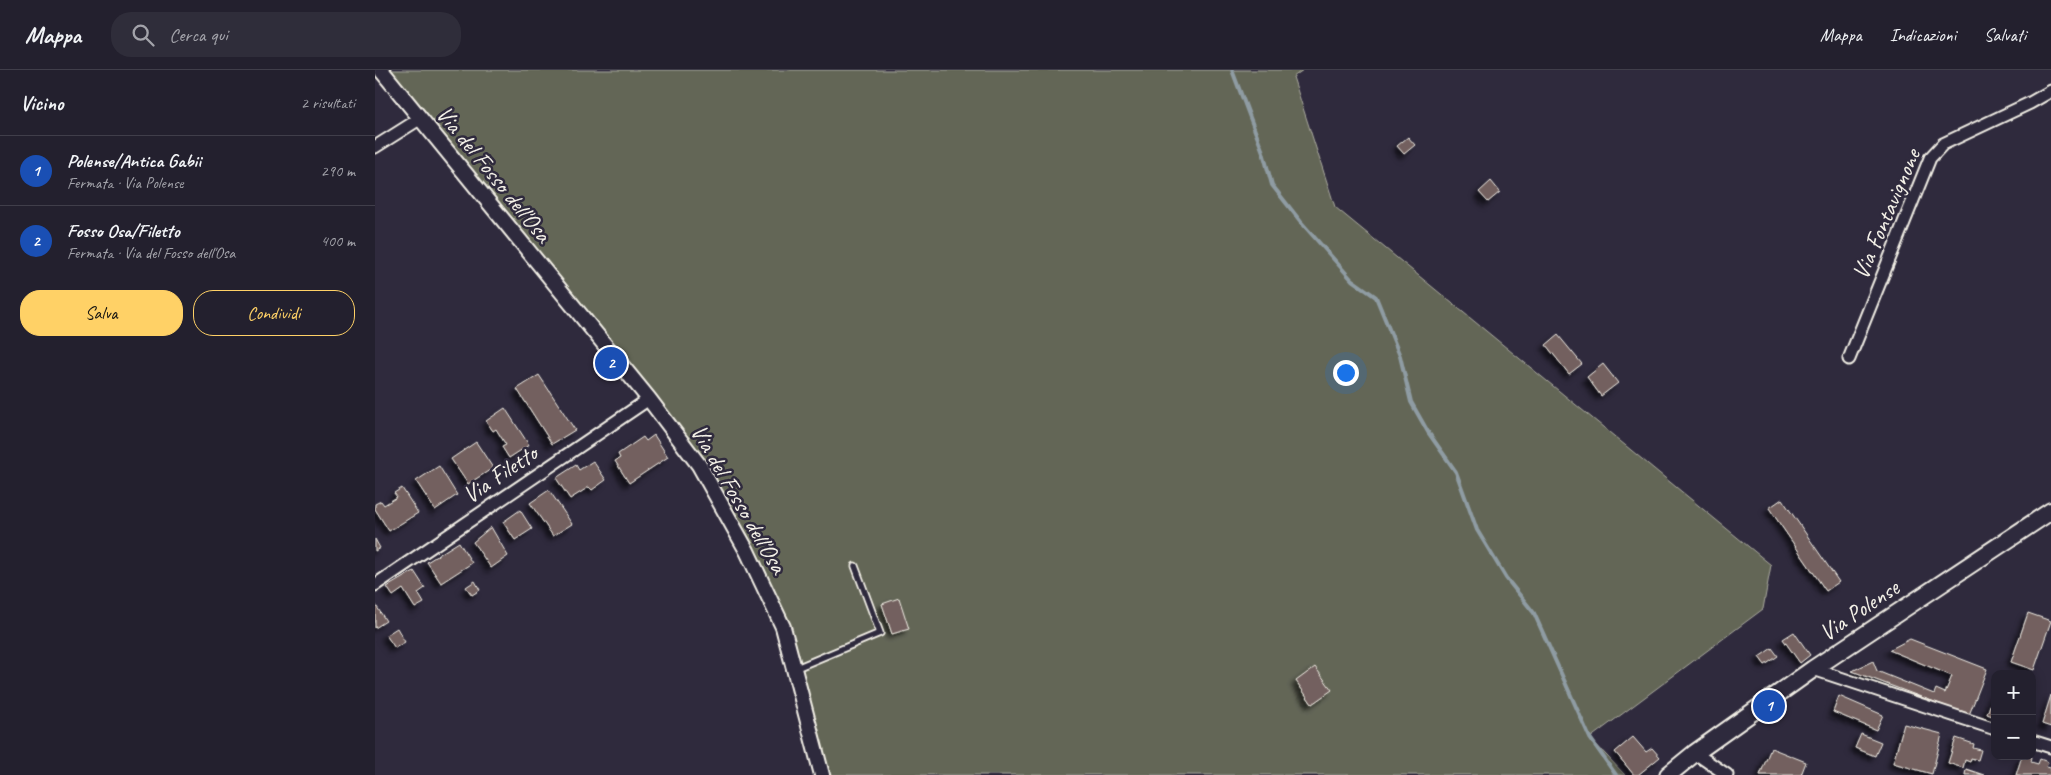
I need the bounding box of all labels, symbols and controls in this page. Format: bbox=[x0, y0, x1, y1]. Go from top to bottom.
search box bbox=[111, 12, 461, 57]
text: Mappa bbox=[25, 20, 81, 50]
icon: search bbox=[129, 21, 157, 49]
text: Cerca qui bbox=[169, 23, 228, 47]
text: Mappa bbox=[1820, 24, 1862, 46]
text: Indicazioni bbox=[1890, 24, 1956, 46]
text: Salvati bbox=[1984, 24, 2026, 46]
text: Vicino bbox=[20, 90, 63, 116]
text: 2 risultati bbox=[301, 93, 355, 113]
street label: Via del Fosso dell'Osa bbox=[430, 100, 559, 250]
street label: Via Fontavignone bbox=[1845, 142, 1928, 284]
text: Polense/Antica Gabii bbox=[67, 149, 201, 173]
text: 1 bbox=[32, 161, 40, 181]
text: 290 m bbox=[321, 161, 355, 181]
text: Fermata · Via Polense bbox=[67, 173, 184, 193]
text: Fosso Osa/Filetto bbox=[67, 219, 180, 243]
text: 2 bbox=[32, 231, 40, 251]
text: 400 m bbox=[321, 231, 355, 251]
text: Fermata · Via del Fosso dell'Osa bbox=[67, 243, 235, 263]
button: Salva bbox=[20, 290, 183, 336]
button: Condividi bbox=[193, 290, 355, 336]
pin: 2 bbox=[595, 344, 627, 382]
your location bbox=[1333, 360, 1359, 386]
street label: Via del Fosso dell'Osa bbox=[684, 419, 795, 580]
street label: Via Filetto bbox=[457, 437, 545, 510]
street label: Via Polense bbox=[1813, 571, 1906, 647]
map controls bbox=[1991, 670, 2036, 760]
button: + bbox=[1991, 670, 2036, 715]
pin: 1 bbox=[1753, 687, 1785, 725]
button: − bbox=[1991, 715, 2036, 760]

